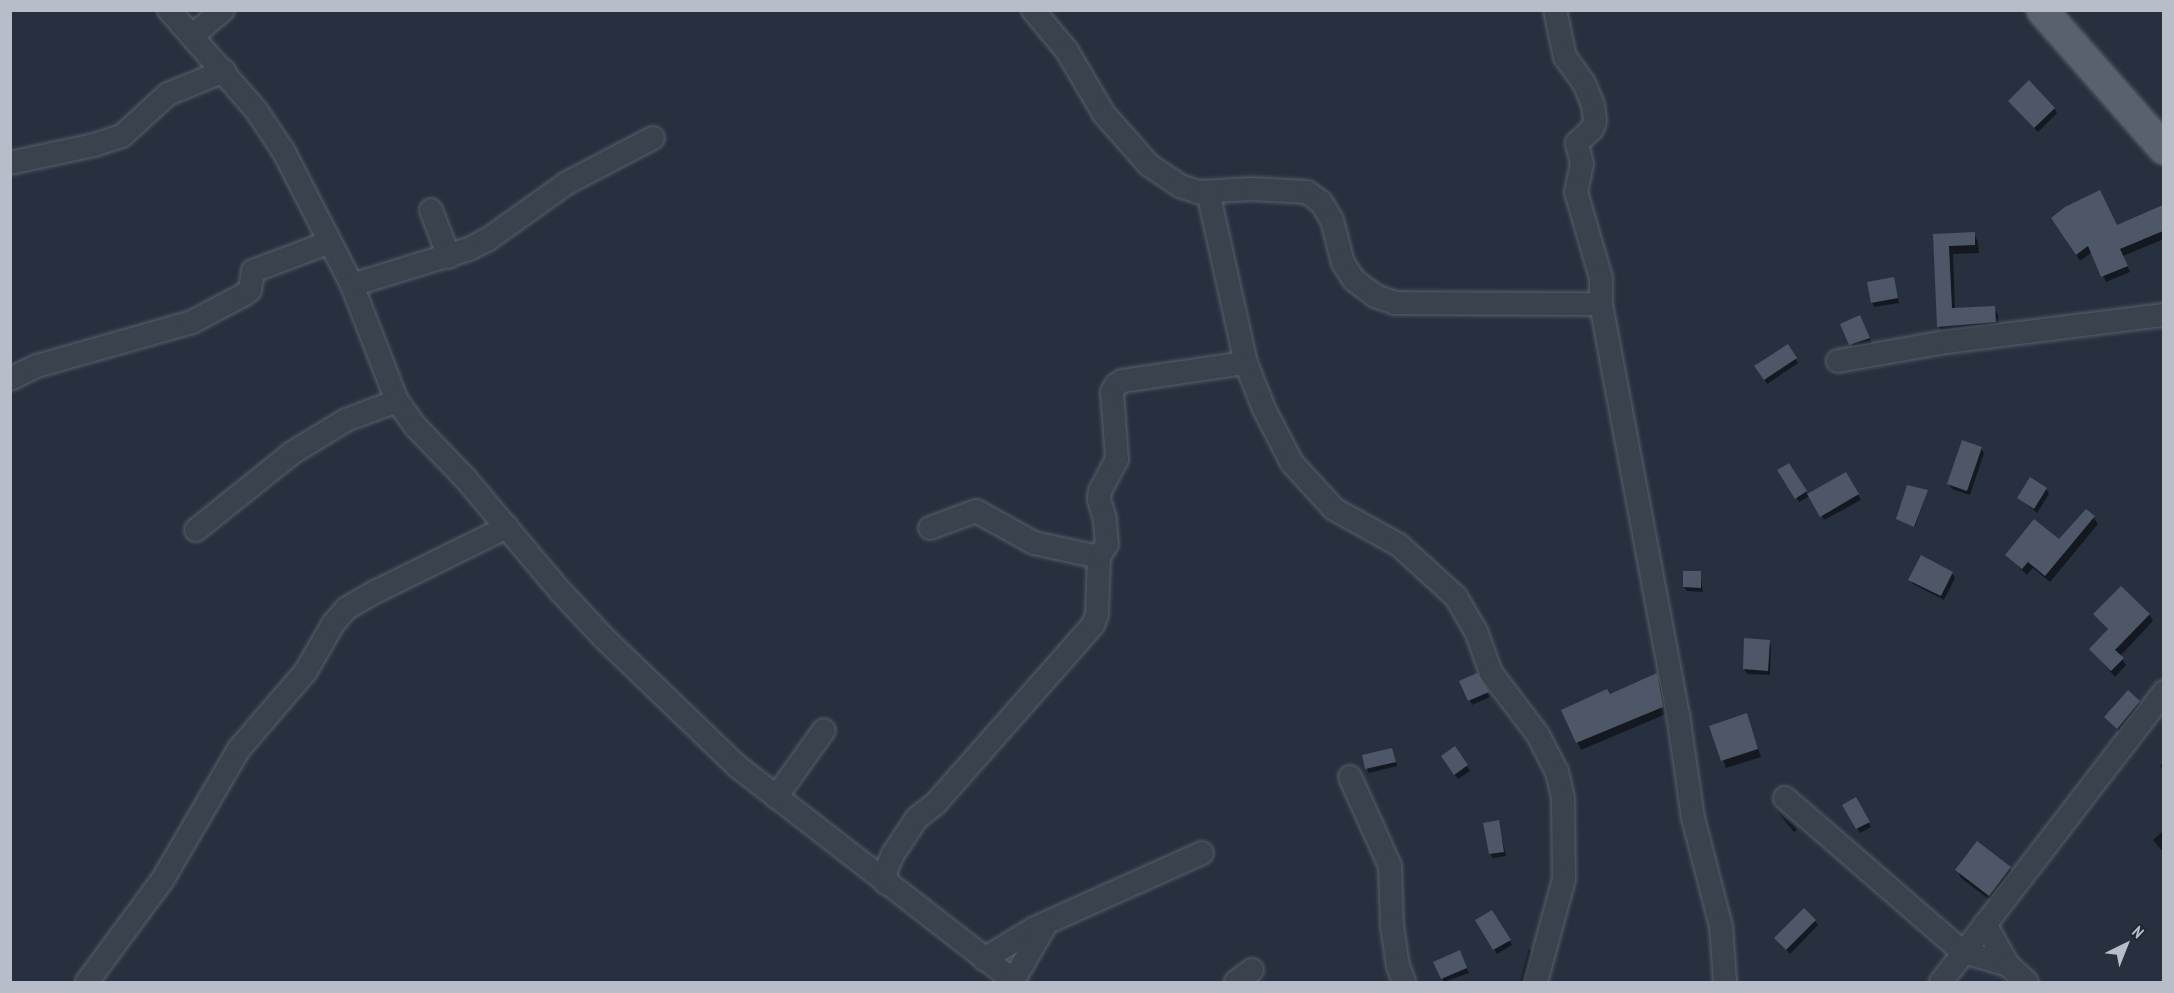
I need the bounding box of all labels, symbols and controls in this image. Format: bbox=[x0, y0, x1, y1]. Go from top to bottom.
north arrow bbox=[2096, 915, 2156, 975]
text: N bbox=[2128, 922, 2148, 942]

